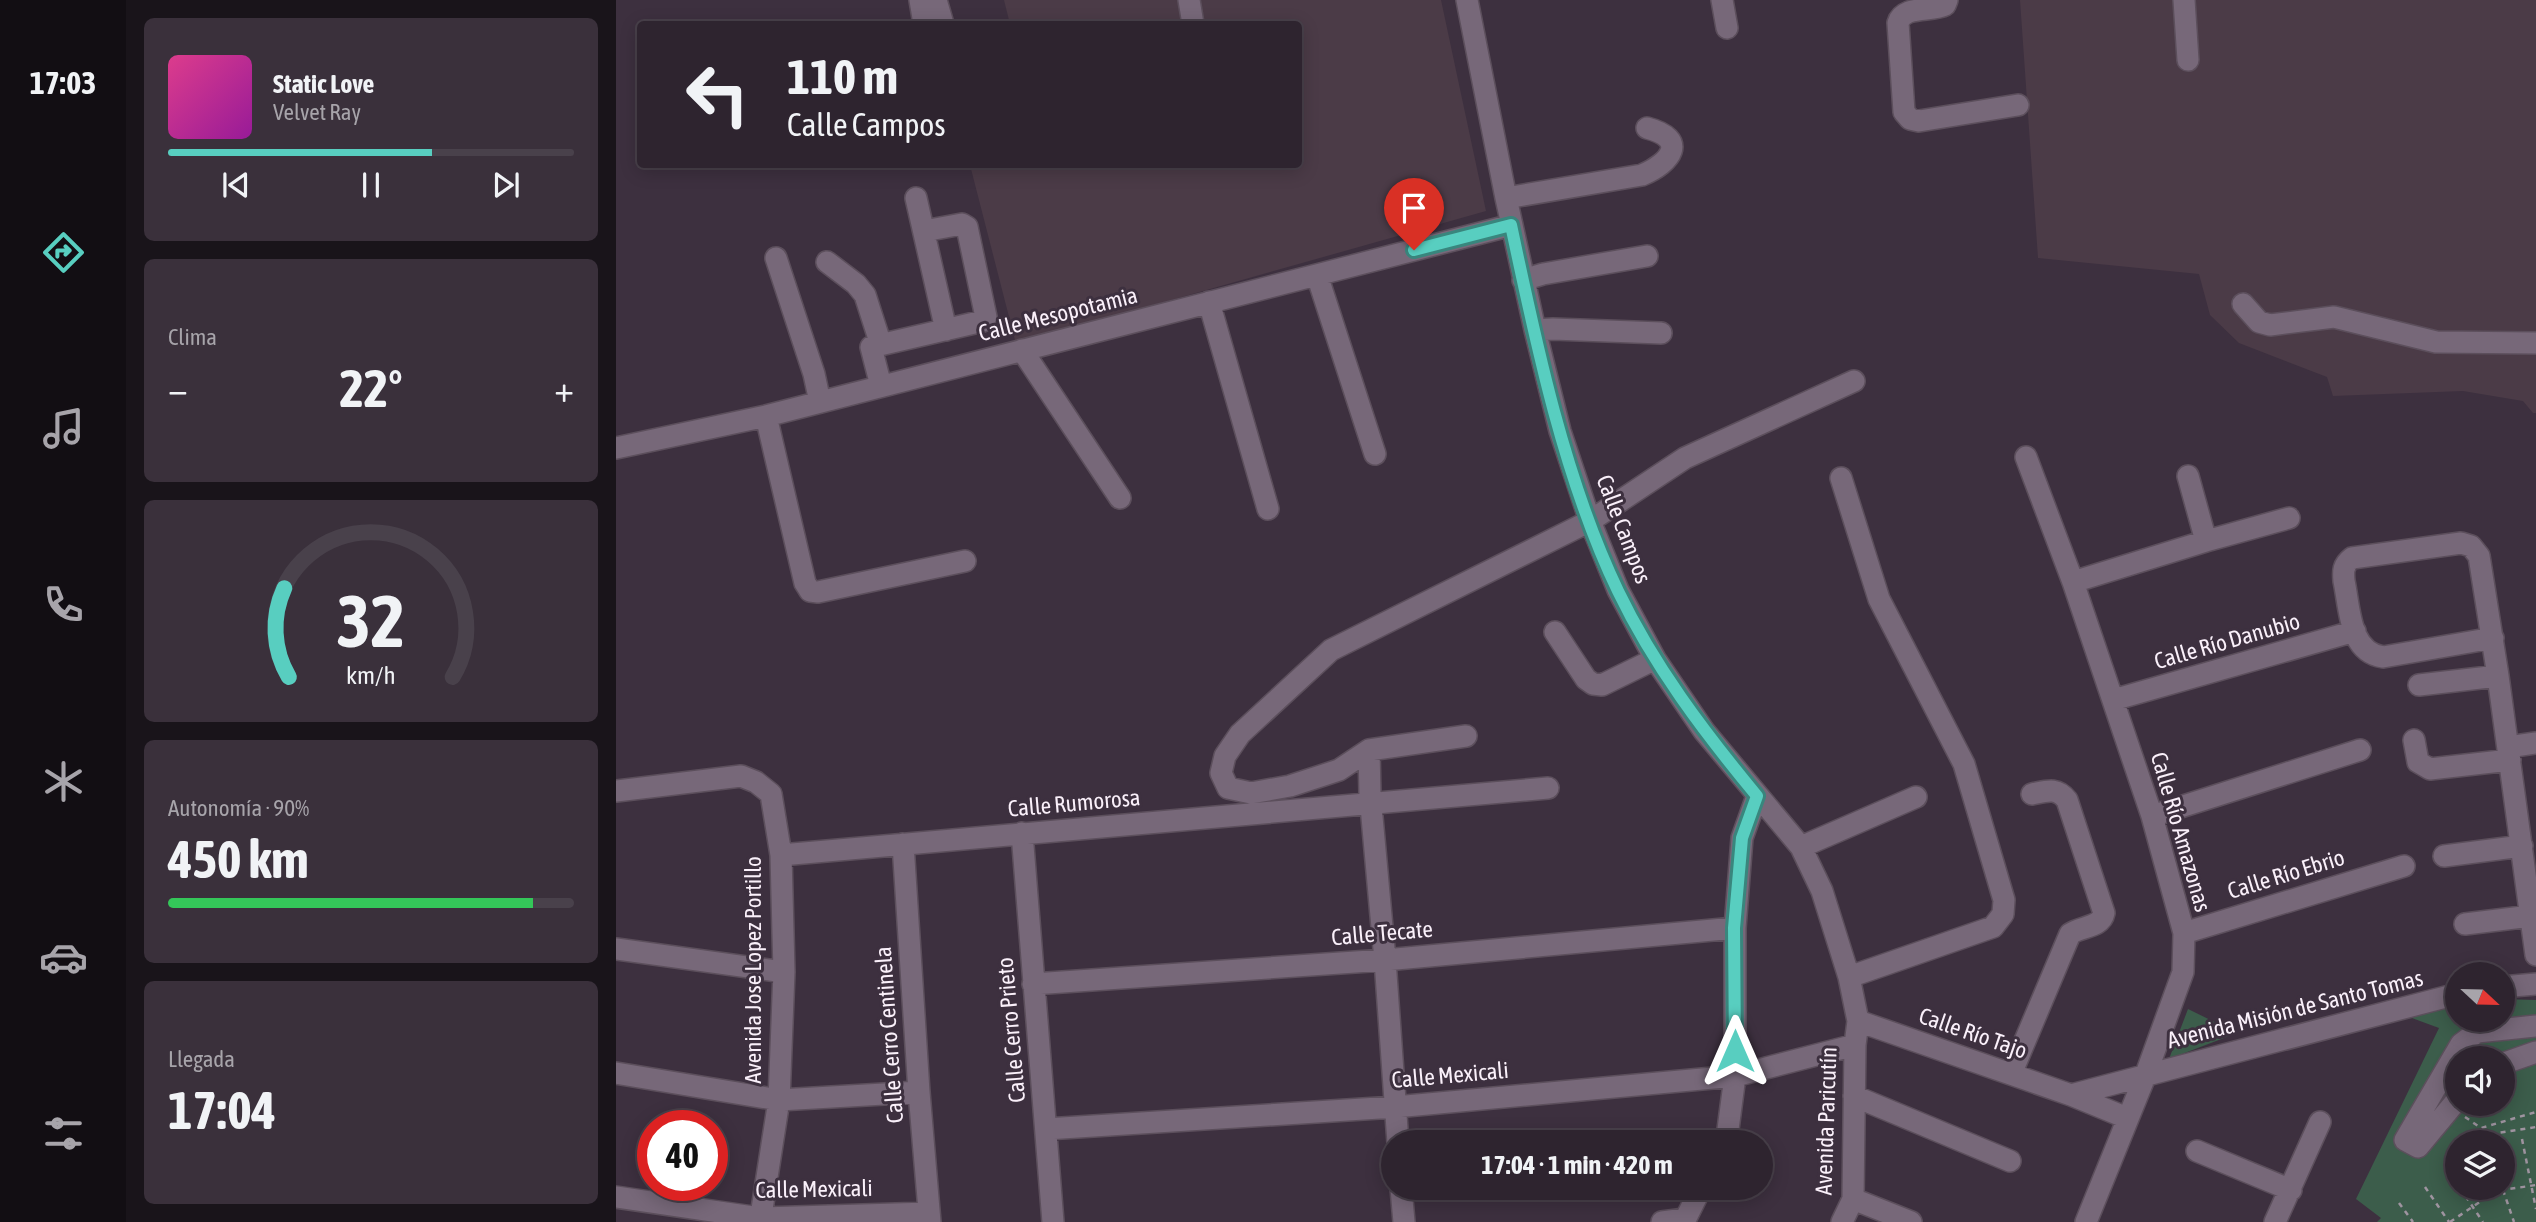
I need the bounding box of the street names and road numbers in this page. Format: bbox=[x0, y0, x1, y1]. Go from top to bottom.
street label: Calle Mesopotamia bbox=[976, 282, 1140, 346]
street label: Calle Campos bbox=[1591, 471, 1657, 587]
street label: Calle Río Danubio bbox=[2151, 608, 2303, 674]
street label: Calle Río Amazonas bbox=[2146, 749, 2216, 915]
street label: Calle Rumorosa bbox=[1007, 784, 1141, 822]
street label: Calle Río Ebrio bbox=[2224, 844, 2348, 904]
street label: Avenida Jose Lopez Portillo bbox=[740, 856, 766, 1084]
street label: Calle Tecate bbox=[1330, 916, 1434, 950]
street label: Calle Cerro Centinela bbox=[870, 946, 908, 1124]
street label: Calle Cerro Prieto bbox=[992, 956, 1030, 1104]
street label: Avenida Misión de Santo Tomas bbox=[2164, 965, 2426, 1053]
street label: Calle Río Tajo bbox=[1916, 1002, 2030, 1064]
street label: Avenida Paricutín bbox=[1810, 1046, 1842, 1196]
street label: Calle Mexicali bbox=[1390, 1057, 1510, 1093]
street label: Calle Mexicali bbox=[755, 1175, 873, 1203]

